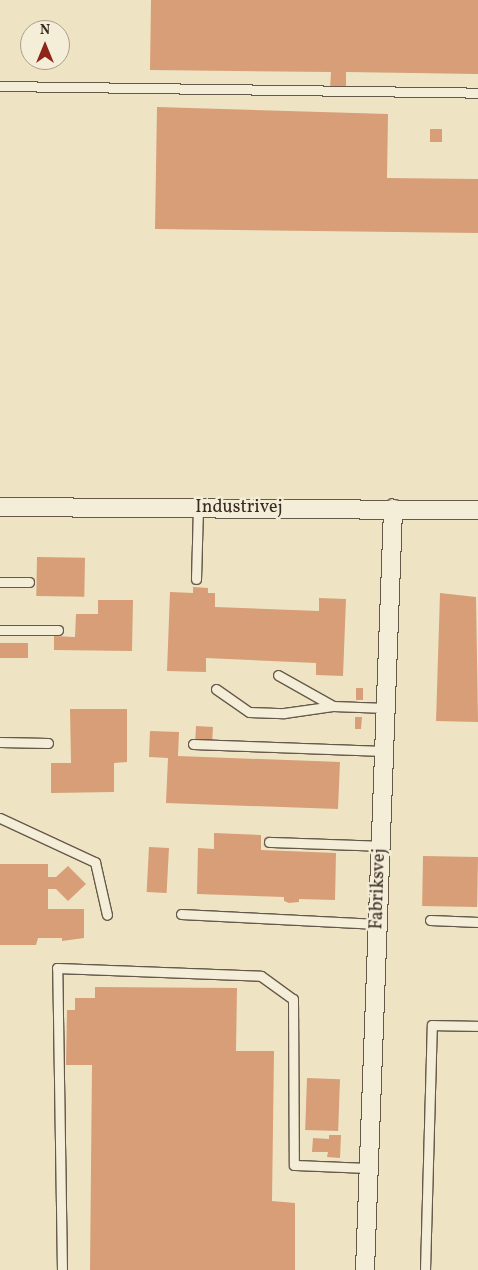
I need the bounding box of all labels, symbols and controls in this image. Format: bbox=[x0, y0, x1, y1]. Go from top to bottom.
north arrow bbox=[20, 20, 70, 70]
text: N bbox=[40, 21, 50, 40]
street label: Industrivej bbox=[195, 497, 283, 519]
street label: Fabriksvej bbox=[367, 848, 391, 930]

